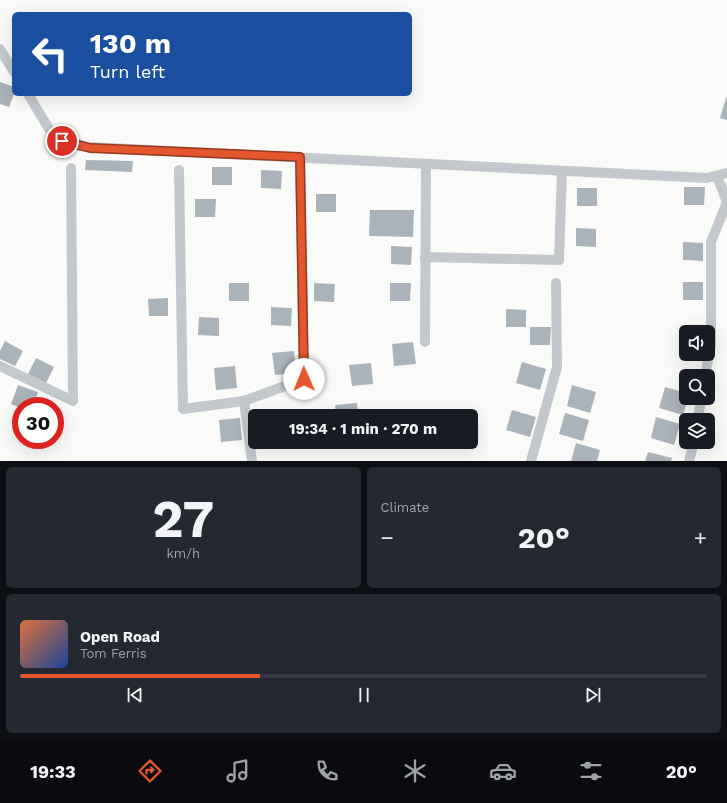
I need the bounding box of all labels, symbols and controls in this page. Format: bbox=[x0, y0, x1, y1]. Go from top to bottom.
text: 130 m bbox=[90, 27, 171, 60]
icon: left bbox=[24, 28, 76, 80]
text: Turn left bbox=[90, 61, 165, 82]
pin bbox=[45, 124, 79, 158]
icon: arrive bbox=[51, 130, 73, 152]
map controls bbox=[679, 325, 715, 449]
button: sound bbox=[679, 325, 715, 361]
position arrow bbox=[283, 358, 325, 400]
button: search bbox=[679, 369, 715, 405]
speed limit sign: 30 bbox=[12, 397, 64, 449]
button: layers bbox=[679, 413, 715, 449]
text: 19:34 · 1 min · 270 m bbox=[289, 420, 437, 438]
text: 27 bbox=[152, 489, 214, 550]
text: Climate bbox=[381, 500, 429, 515]
text: 20° bbox=[518, 520, 570, 555]
text: − bbox=[381, 525, 394, 550]
text: + bbox=[694, 525, 707, 550]
text: km/h bbox=[167, 546, 200, 561]
text: Open Road bbox=[80, 628, 160, 646]
text: Tom Ferris bbox=[80, 646, 147, 661]
icon: previous bbox=[124, 684, 146, 706]
icon: pause bbox=[353, 684, 375, 706]
icon: next bbox=[582, 684, 604, 706]
icon: directions bbox=[136, 757, 164, 785]
icon: music bbox=[224, 757, 252, 785]
icon: phone bbox=[313, 757, 341, 785]
icon: climate bbox=[401, 757, 429, 785]
icon: car bbox=[489, 757, 517, 785]
icon: filters bbox=[577, 757, 605, 785]
text: 19:33 bbox=[30, 761, 76, 782]
text: 20° bbox=[666, 761, 697, 782]

